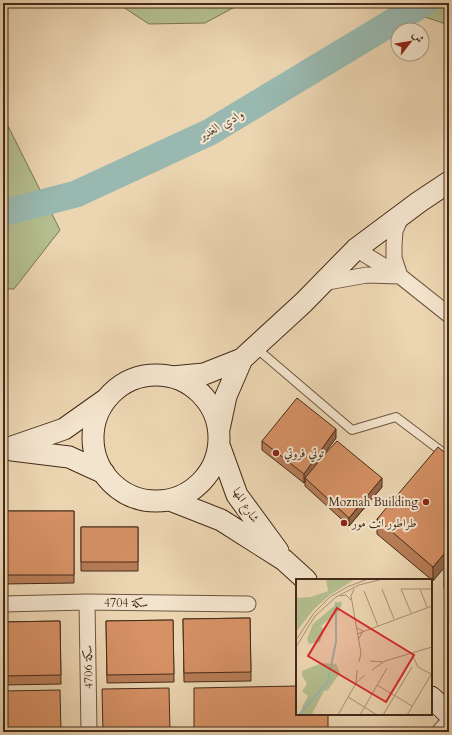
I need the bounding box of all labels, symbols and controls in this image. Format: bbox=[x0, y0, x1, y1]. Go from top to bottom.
north arrow bbox=[390, 22, 430, 62]
text: ش bbox=[409, 29, 427, 46]
water label: وادي الغدير bbox=[195, 105, 248, 146]
place label: توتي فروتي bbox=[284, 445, 324, 463]
marker: توتي فروتي bbox=[271, 448, 281, 458]
street label: شارع المها bbox=[227, 484, 263, 527]
place label: Moznah Building bbox=[329, 494, 418, 510]
marker: Moznah Building bbox=[421, 497, 431, 507]
place label: طراطور انت مور bbox=[351, 515, 417, 531]
marker: طراطور انت مور bbox=[339, 518, 349, 528]
inset map bbox=[296, 579, 432, 715]
street label: سكة 4704 bbox=[104, 595, 148, 611]
street label: 4706 سكة bbox=[80, 645, 96, 689]

